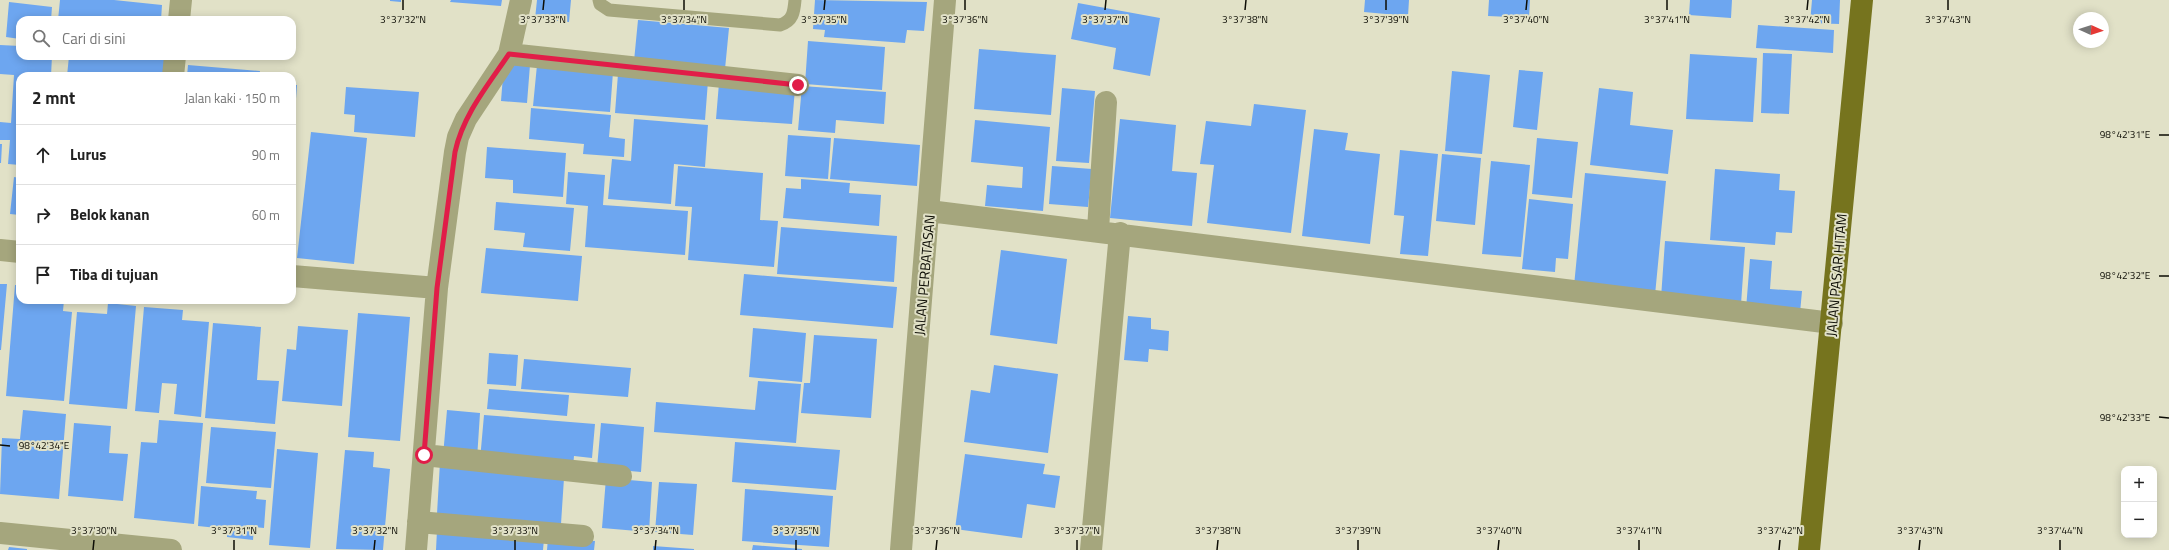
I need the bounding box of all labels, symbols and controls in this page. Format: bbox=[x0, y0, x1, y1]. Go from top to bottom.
text: 3°37'32"N bbox=[380, 12, 426, 27]
text: 3°37'33"N bbox=[520, 12, 566, 27]
text: 3°37'34"N bbox=[661, 12, 707, 27]
text: 3°37'35"N bbox=[801, 12, 847, 27]
text: 3°37'36"N bbox=[942, 12, 988, 27]
text: 3°37'37"N bbox=[1082, 12, 1128, 27]
text: 3°37'38"N bbox=[1222, 12, 1268, 27]
text: 3°37'39"N bbox=[1363, 12, 1409, 27]
text: 3°37'40"N bbox=[1503, 12, 1549, 27]
text: 3°37'41"N bbox=[1644, 12, 1690, 27]
text: 3°37'42"N bbox=[1784, 12, 1830, 27]
text: 3°37'43"N bbox=[1925, 12, 1971, 27]
north arrow bbox=[2073, 12, 2109, 48]
search box bbox=[16, 16, 296, 60]
icon: search bbox=[30, 27, 52, 49]
text: Cari di sini bbox=[62, 27, 126, 50]
route end bbox=[789, 76, 807, 94]
text: 2 mnt bbox=[32, 85, 75, 111]
text: Jalan kaki · 150 m bbox=[184, 88, 280, 108]
text: 98°42'31"E bbox=[2100, 127, 2151, 142]
text: Lurus bbox=[70, 143, 106, 166]
icon: ahead bbox=[32, 144, 54, 166]
text: 90 m bbox=[252, 145, 280, 165]
text: Belok kanan bbox=[70, 203, 150, 226]
icon: right bbox=[32, 204, 54, 226]
text: 60 m bbox=[252, 205, 280, 225]
street label: JALAN PASAR HITAM bbox=[1820, 213, 1852, 337]
street label: JALAN PERBATASAN bbox=[908, 214, 940, 336]
text: Tiba di tujuan bbox=[70, 263, 158, 286]
icon: arrive bbox=[32, 264, 54, 286]
text: 98°42'32"E bbox=[2100, 268, 2151, 283]
text: 98°42'33"E bbox=[2100, 410, 2151, 425]
text: 98°42'34"E bbox=[19, 438, 70, 453]
route start bbox=[415, 446, 433, 464]
map controls bbox=[2121, 466, 2157, 538]
button: + bbox=[2121, 466, 2157, 502]
button: − bbox=[2121, 502, 2157, 538]
text: 3°37'30"N bbox=[71, 523, 117, 538]
text: 3°37'31"N bbox=[211, 523, 257, 538]
text: 3°37'32"N bbox=[352, 523, 398, 538]
text: 3°37'33"N bbox=[492, 523, 538, 538]
text: 3°37'34"N bbox=[633, 523, 679, 538]
text: 3°37'35"N bbox=[773, 523, 819, 538]
text: 3°37'36"N bbox=[914, 523, 960, 538]
text: 3°37'37"N bbox=[1054, 523, 1100, 538]
text: 3°37'38"N bbox=[1195, 523, 1241, 538]
text: 3°37'39"N bbox=[1335, 523, 1381, 538]
text: 3°37'40"N bbox=[1476, 523, 1522, 538]
text: 3°37'41"N bbox=[1616, 523, 1662, 538]
text: 3°37'42"N bbox=[1757, 523, 1803, 538]
text: 3°37'43"N bbox=[1897, 523, 1943, 538]
text: 3°37'44"N bbox=[2037, 523, 2083, 538]

